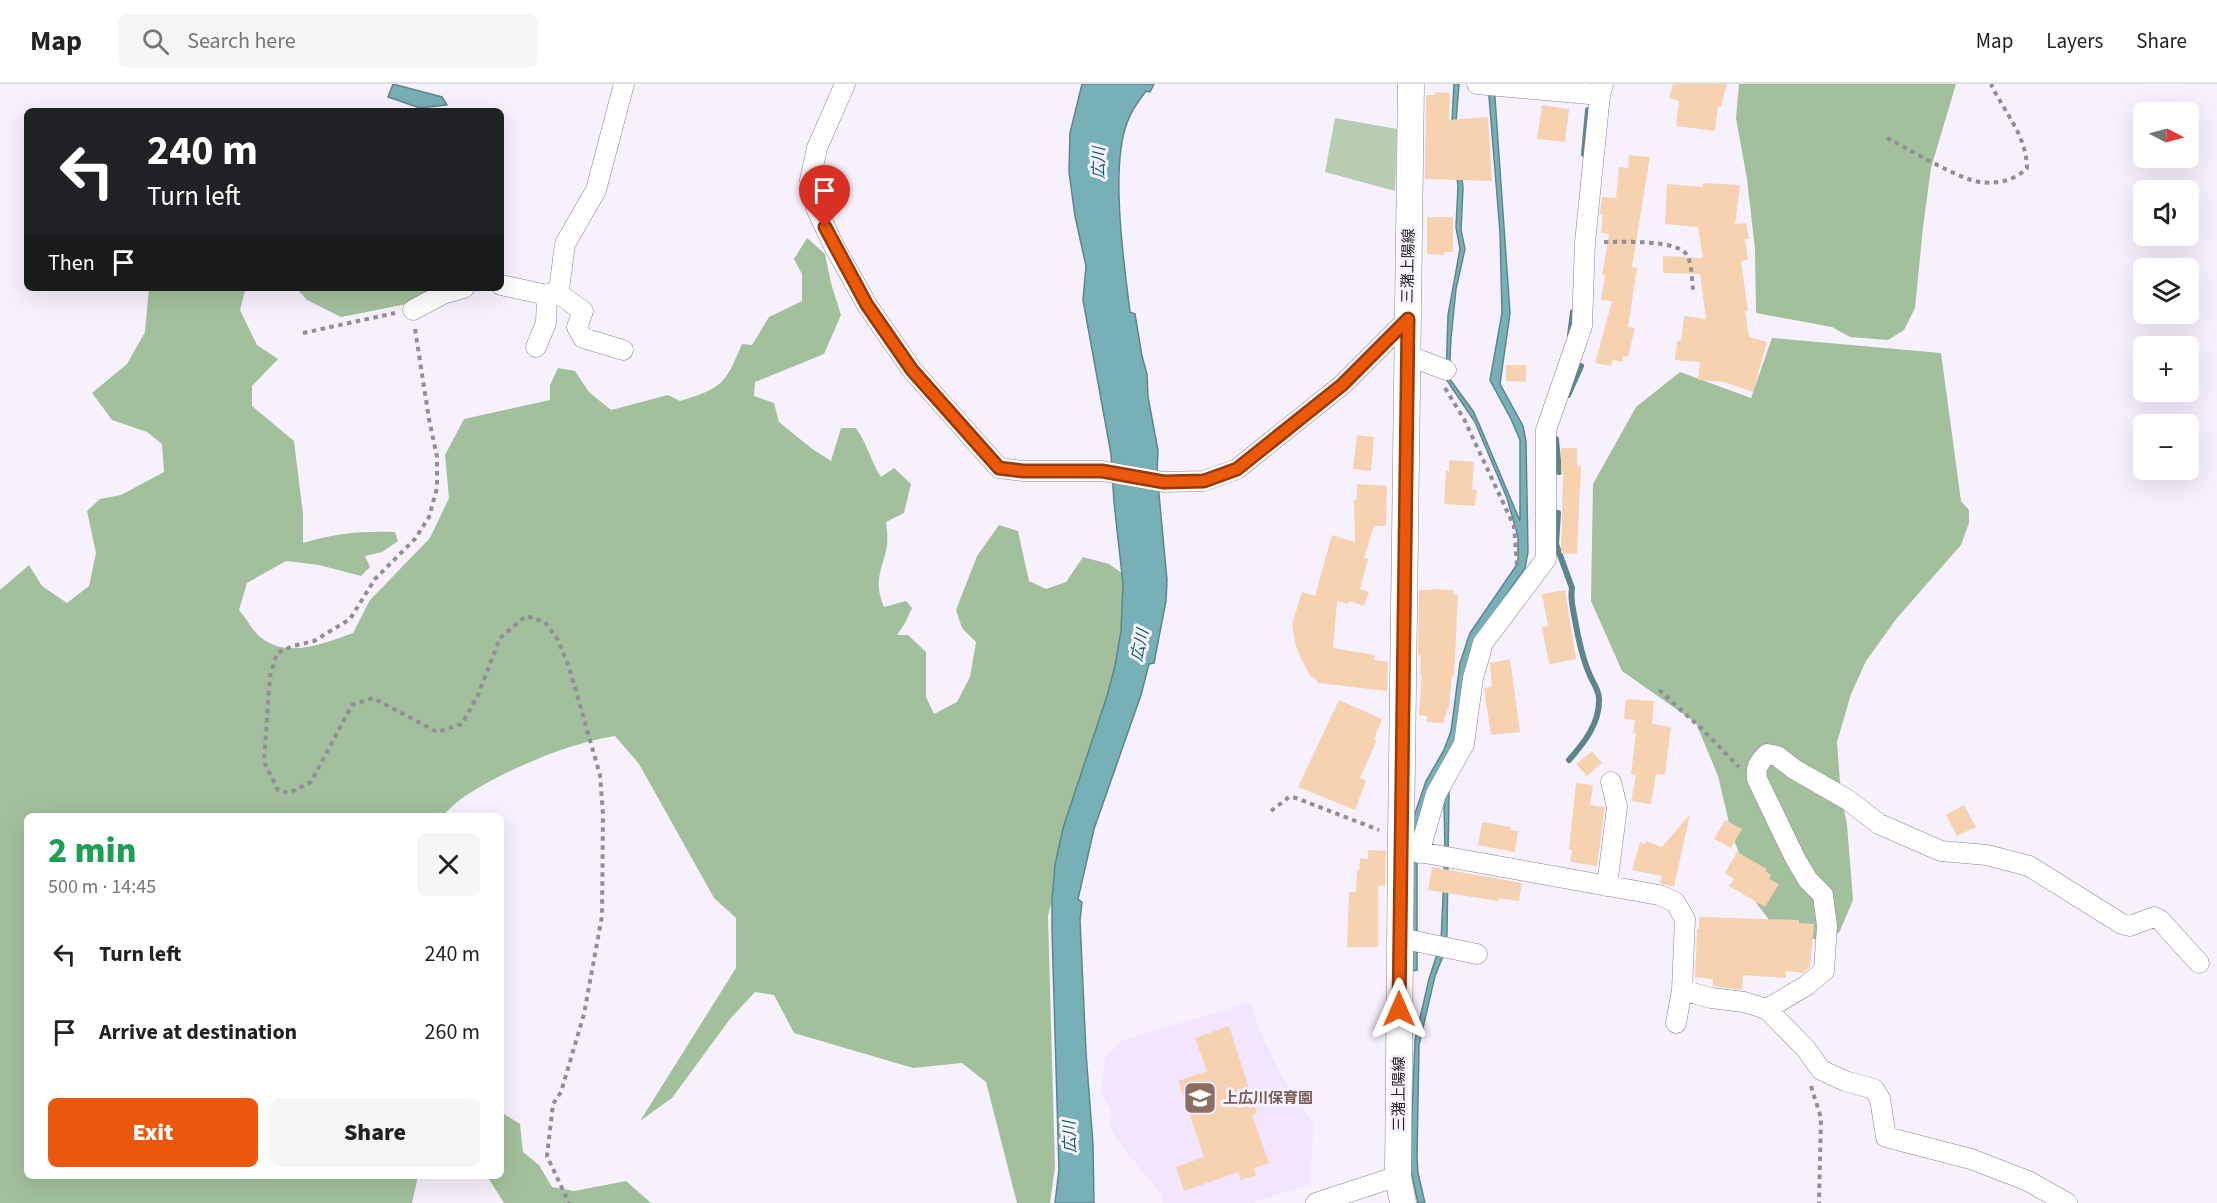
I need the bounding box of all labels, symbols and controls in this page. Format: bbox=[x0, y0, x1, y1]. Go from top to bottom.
search box bbox=[118, 14, 538, 68]
text: Map bbox=[30, 21, 82, 61]
icon: search bbox=[139, 25, 172, 58]
text: Search here bbox=[187, 25, 296, 57]
text: Map bbox=[1976, 26, 2013, 56]
text: Layers bbox=[2046, 26, 2103, 56]
text: Share bbox=[2136, 26, 2187, 56]
north arrow bbox=[2133, 102, 2199, 168]
map controls bbox=[2133, 102, 2199, 480]
text: 240 m bbox=[147, 121, 258, 181]
icon: left bbox=[48, 132, 126, 210]
water label: 広川 bbox=[1088, 145, 1110, 179]
pin bbox=[799, 165, 850, 227]
icon: arrive bbox=[808, 174, 841, 207]
text: Turn left bbox=[147, 177, 241, 216]
button: sound bbox=[2133, 180, 2199, 246]
street label: 三潴上陽線 bbox=[1397, 228, 1420, 304]
icon: arrive bbox=[107, 246, 140, 279]
text: Then bbox=[48, 247, 95, 279]
button: layers bbox=[2133, 258, 2199, 324]
button: + bbox=[2133, 336, 2199, 402]
button: − bbox=[2133, 414, 2199, 480]
water label: 広川 bbox=[1126, 625, 1155, 663]
text: 2 min bbox=[48, 825, 136, 876]
button: close bbox=[417, 833, 480, 896]
text: 500 m · 14:45 bbox=[48, 873, 156, 901]
icon: left bbox=[48, 938, 81, 971]
text: Turn left bbox=[99, 938, 181, 970]
text: 240 m bbox=[425, 938, 480, 970]
position arrow bbox=[1367, 977, 1431, 1041]
icon: arrive bbox=[48, 1016, 81, 1049]
text: Arrive at destination bbox=[99, 1016, 297, 1048]
text: 260 m bbox=[425, 1016, 480, 1048]
street label: 三潴上陽線 bbox=[1389, 1056, 1410, 1132]
school or university icon: 上広川保育園 bbox=[1182, 1080, 1218, 1116]
place label: 上広川保育園 bbox=[1223, 1088, 1313, 1109]
button: Exit bbox=[48, 1098, 258, 1167]
button: Share bbox=[270, 1098, 480, 1167]
water label: 広川 bbox=[1058, 1119, 1082, 1153]

